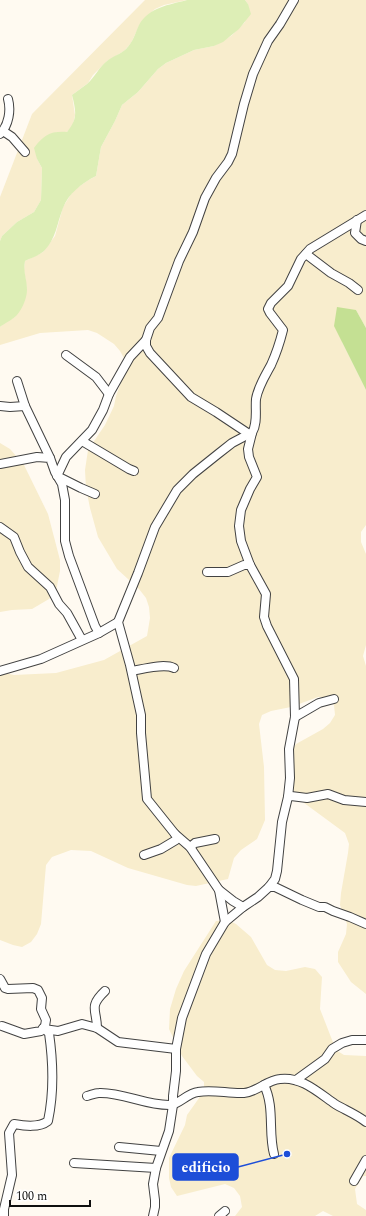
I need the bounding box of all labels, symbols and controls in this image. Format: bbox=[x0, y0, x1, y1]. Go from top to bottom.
callout: edificio bbox=[173, 1154, 238, 1180]
text: edificio bbox=[182, 1157, 231, 1178]
scale bar bbox=[10, 1182, 90, 1208]
text: 100 m bbox=[16, 1187, 47, 1206]

